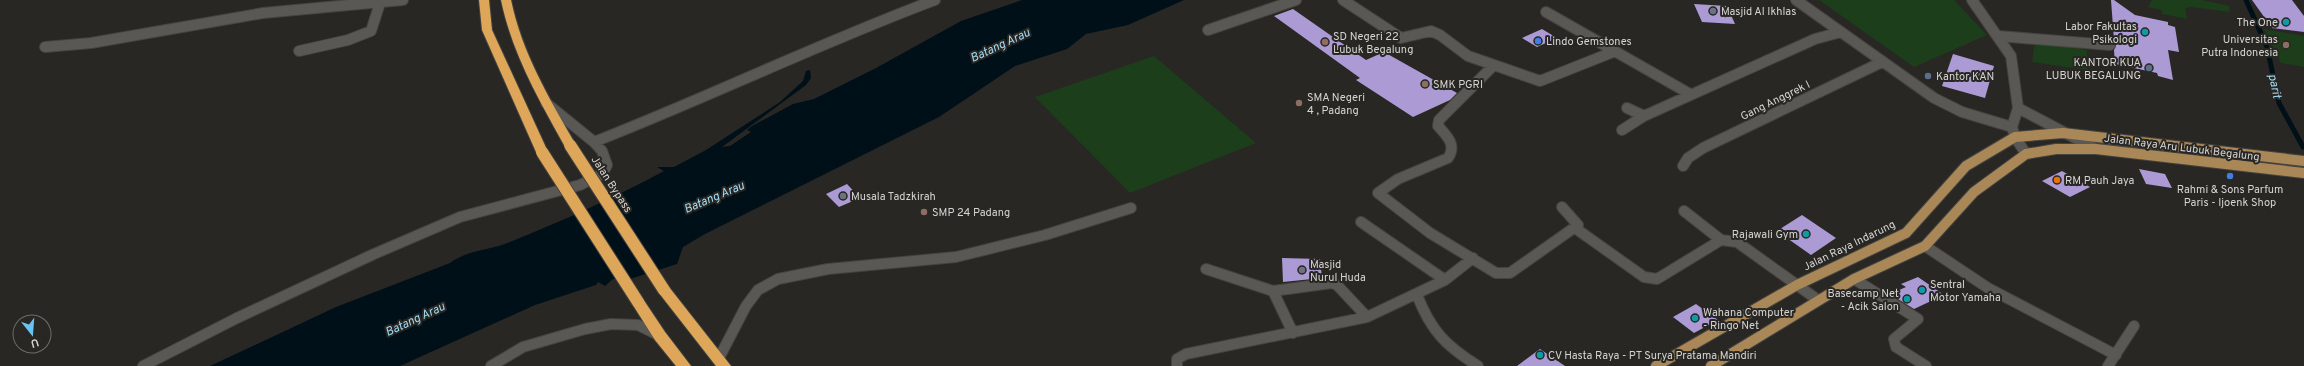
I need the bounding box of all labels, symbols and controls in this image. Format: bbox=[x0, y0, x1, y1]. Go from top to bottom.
place label: Masjid Al Ikhlas bbox=[1721, 5, 1796, 19]
marker: Masjid Al Ikhlas bbox=[1708, 6, 1718, 16]
place label: The One bbox=[2236, 16, 2278, 30]
marker: The One bbox=[2281, 17, 2291, 27]
place label: Labor Fakultas Psikologi bbox=[2065, 20, 2137, 47]
water label: Batang Arau bbox=[968, 25, 1033, 67]
marker: Labor Fakultas Psikologi bbox=[2140, 27, 2150, 37]
place label: SD Negeri 22 Lubuk Begalung bbox=[1333, 30, 1413, 57]
place label: Universitas Putra Indonesia bbox=[2201, 33, 2278, 60]
place label: Lindo Gemstones bbox=[1546, 35, 1632, 49]
marker: Lindo Gemstones bbox=[1533, 36, 1543, 46]
marker: SD Negeri 22 Lubuk Begalung bbox=[1320, 37, 1330, 47]
marker: Universitas Putra Indonesia bbox=[2281, 40, 2291, 50]
place label: KANTOR KUA LUBUK BEGALUNG bbox=[2046, 56, 2141, 83]
marker: KANTOR KUA LUBUK BEGALUNG bbox=[2144, 63, 2154, 73]
place label: Kantor KAN bbox=[1936, 70, 1994, 84]
marker: Kantor KAN bbox=[1923, 71, 1933, 81]
water label: parit bbox=[2264, 73, 2285, 101]
place label: SMK PGRI bbox=[1433, 78, 1483, 92]
street label: Gang Anggrek I bbox=[1738, 78, 1813, 124]
marker: SMK PGRI bbox=[1420, 79, 1430, 89]
place label: SMA Negeri 4 , Padang bbox=[1307, 91, 1365, 118]
marker: SMA Negeri 4 , Padang bbox=[1294, 98, 1304, 108]
street label: Jalan Raya Aru Lubuk Begalung bbox=[2103, 131, 2260, 164]
street label: Jalan Bypass bbox=[588, 154, 635, 215]
marker: Rahmi & Sons Parfum Paris - Ijoenk Shop bbox=[2225, 171, 2235, 181]
place label: RM Pauh Jaya bbox=[2065, 174, 2135, 188]
marker: RM Pauh Jaya bbox=[2052, 175, 2062, 185]
water label: Batang Arau bbox=[682, 178, 747, 218]
place label: Rahmi & Sons Parfum Paris - Ijoenk Shop bbox=[2177, 183, 2283, 210]
place label: Musala Tadzkirah bbox=[851, 190, 936, 204]
marker: Musala Tadzkirah bbox=[838, 191, 848, 201]
place label: SMP 24 Padang bbox=[932, 206, 1010, 220]
marker: SMP 24 Padang bbox=[919, 207, 929, 217]
street label: Jalan Raya Indarung bbox=[1801, 217, 1898, 274]
place label: Rajawali Gym bbox=[1732, 228, 1798, 242]
marker: Rajawali Gym bbox=[1801, 229, 1811, 239]
place label: Masjid Nurul Huda bbox=[1310, 258, 1366, 285]
marker: Masjid Nurul Huda bbox=[1297, 265, 1307, 275]
place label: Sentral Motor Yamaha bbox=[1930, 278, 2001, 305]
marker: Sentral Motor Yamaha bbox=[1917, 285, 1927, 295]
place label: Basecamp Net - Acik Salon bbox=[1827, 287, 1899, 314]
marker: Basecamp Net - Acik Salon bbox=[1902, 294, 1912, 304]
water label: Batang Arau bbox=[383, 299, 448, 341]
place label: Wahana Computer - Ringo Net bbox=[1703, 306, 1795, 333]
marker: Wahana Computer - Ringo Net bbox=[1690, 313, 1700, 323]
north arrow bbox=[12, 314, 52, 354]
text: U bbox=[29, 335, 40, 350]
place label: CV Hasta Raya - PT Surya Pratama Mandiri bbox=[1548, 349, 1757, 363]
marker: CV Hasta Raya - PT Surya Pratama Mandiri bbox=[1535, 350, 1545, 360]

